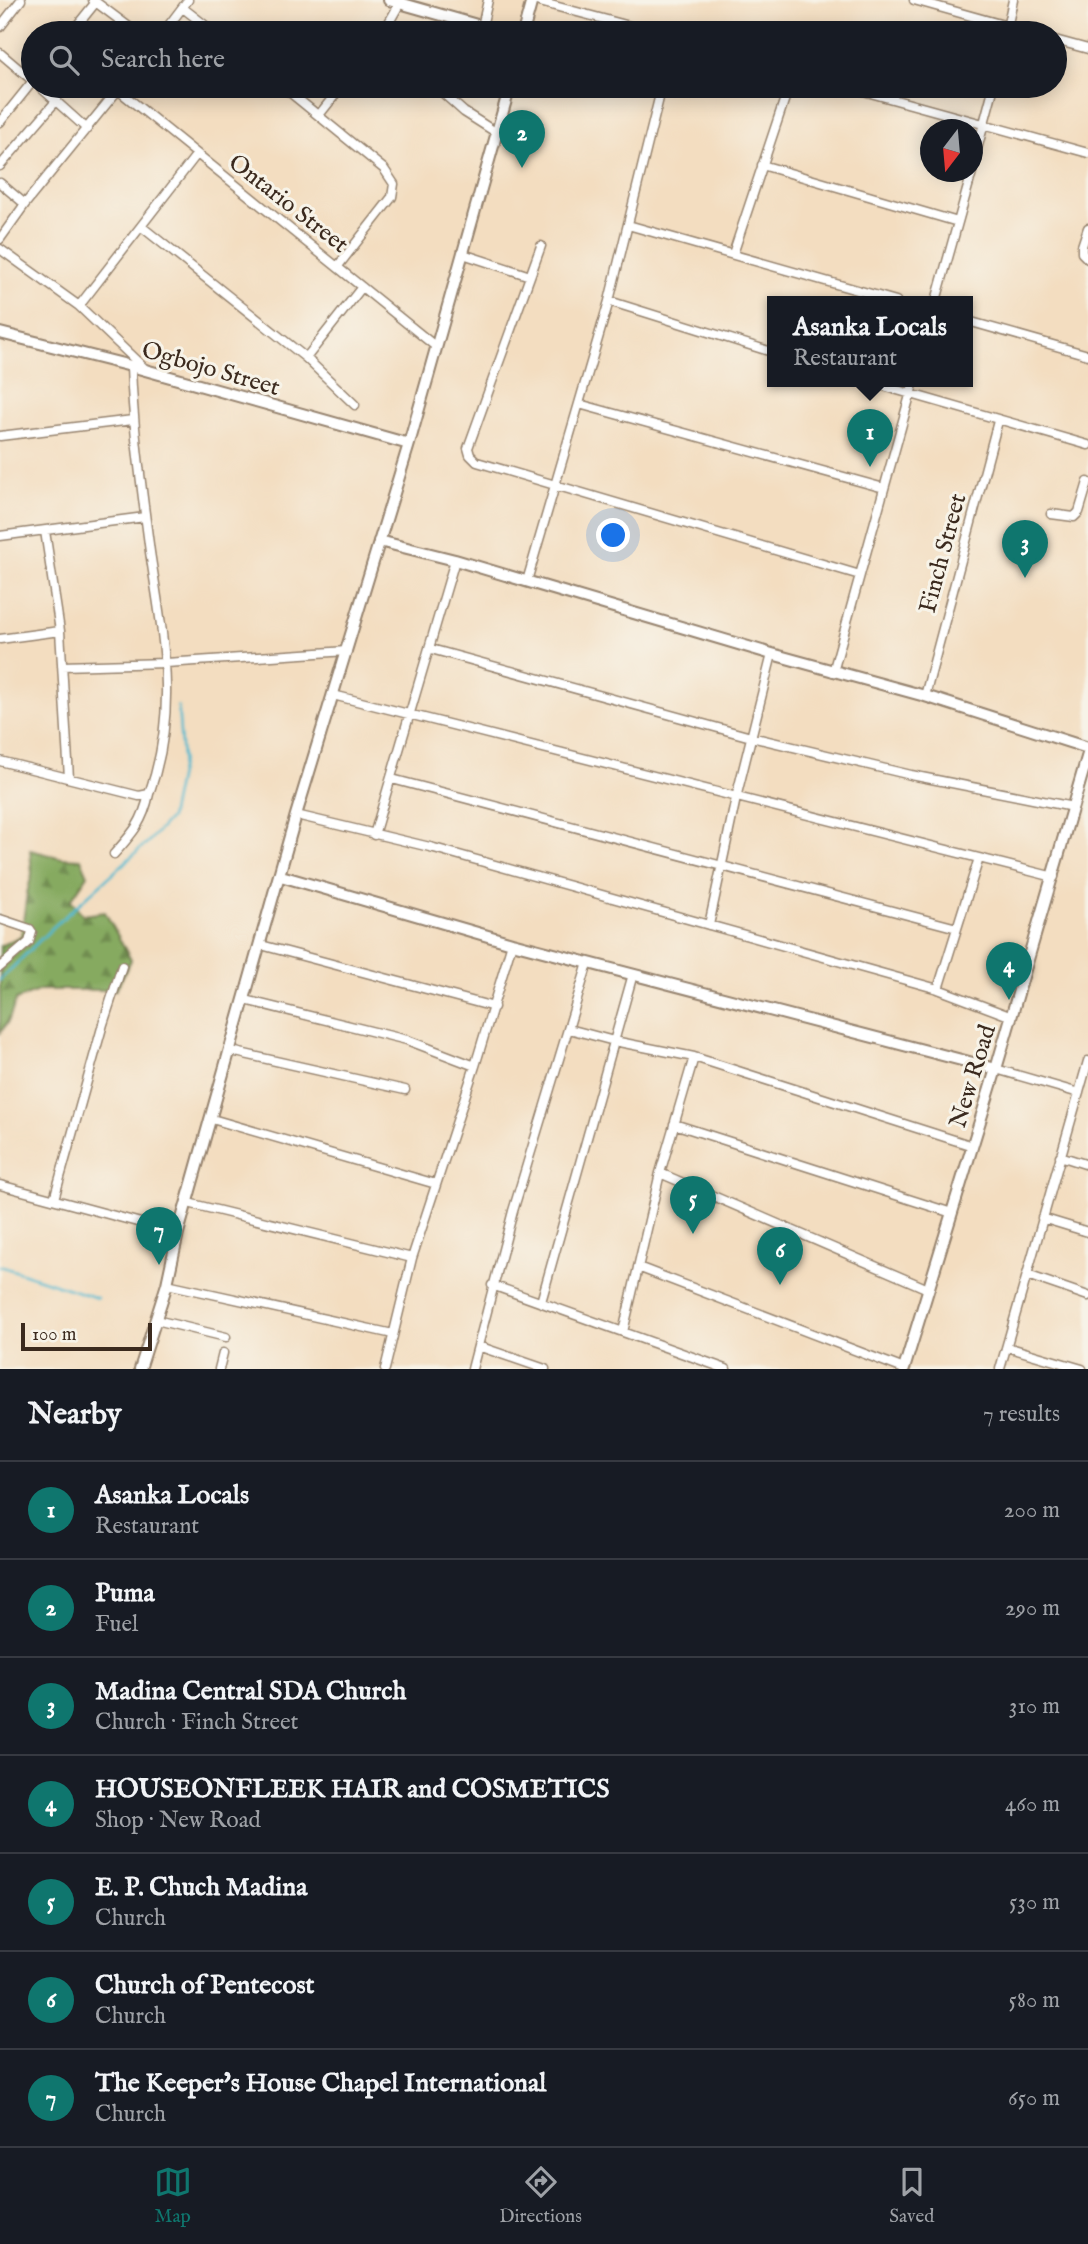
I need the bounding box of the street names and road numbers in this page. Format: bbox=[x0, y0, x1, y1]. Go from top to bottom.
street label: Ontario Street bbox=[222, 148, 354, 261]
street label: Ogbojo Street bbox=[138, 335, 283, 404]
street label: Finch Street bbox=[913, 490, 974, 617]
street label: New Road bbox=[943, 1021, 1004, 1132]

